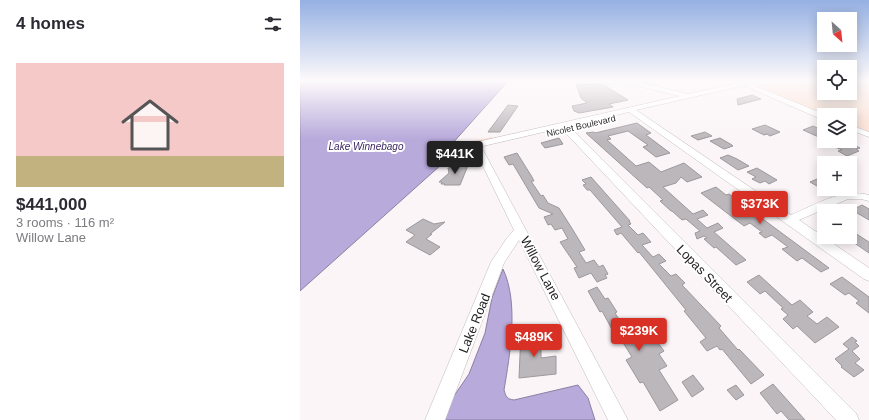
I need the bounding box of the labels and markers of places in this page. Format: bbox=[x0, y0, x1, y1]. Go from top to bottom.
pin: $441K bbox=[427, 141, 483, 175]
pin: $373K bbox=[732, 191, 788, 225]
pin: $239K bbox=[611, 318, 667, 352]
pin: $489K bbox=[506, 324, 562, 358]

